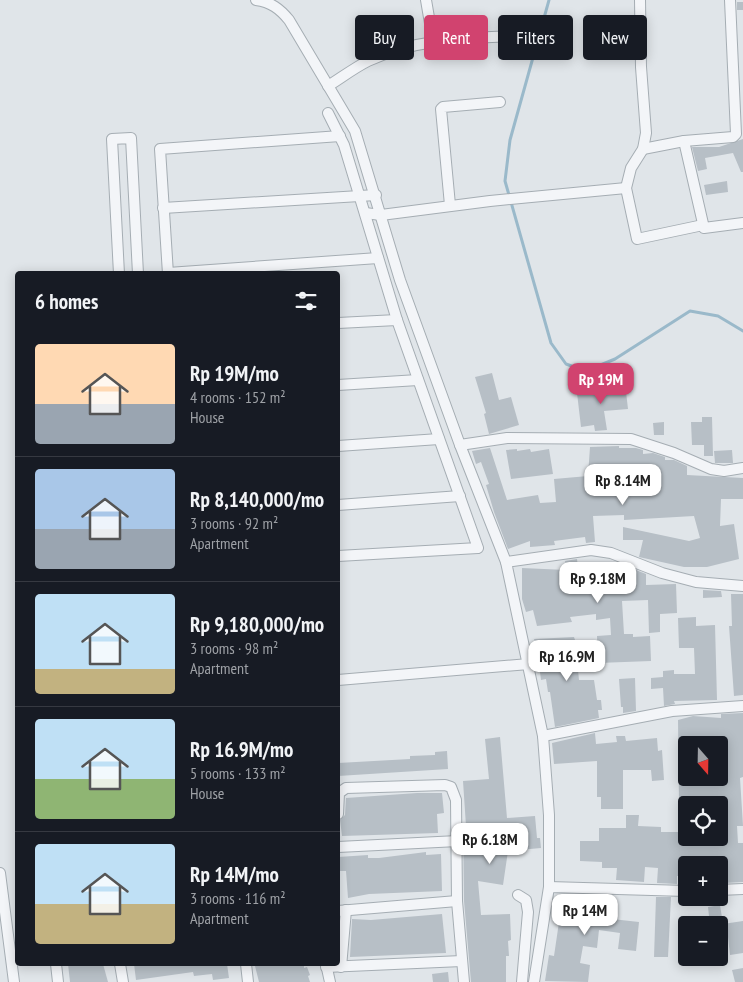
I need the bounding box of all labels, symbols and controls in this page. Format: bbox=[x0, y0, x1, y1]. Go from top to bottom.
chip: Buy bbox=[355, 15, 414, 60]
chip: Rent bbox=[424, 15, 488, 60]
chip: Filters bbox=[498, 15, 573, 60]
chip: New bbox=[583, 15, 647, 60]
icon: filters bbox=[292, 287, 320, 315]
text: 6 homes bbox=[35, 288, 98, 315]
text: Rp 19M/mo bbox=[190, 360, 279, 387]
pin: Rp 19M bbox=[560, 362, 642, 405]
icon: home bbox=[75, 364, 135, 424]
text: Rp 19M bbox=[579, 369, 623, 389]
text: 4 rooms · 152 m² bbox=[190, 387, 286, 407]
text: House bbox=[190, 407, 224, 427]
pin: Rp 8.14M bbox=[571, 464, 675, 506]
text: Rp 8.14M bbox=[595, 470, 651, 490]
text: Rp 8,140,000/mo bbox=[190, 486, 324, 513]
icon: home bbox=[75, 489, 135, 549]
text: 3 rooms · 92 m² bbox=[190, 513, 278, 533]
text: Apartment bbox=[190, 533, 249, 553]
pin: Rp 9.18M bbox=[546, 562, 650, 604]
text: Rp 9.18M bbox=[570, 568, 626, 588]
text: Rp 9,180,000/mo bbox=[190, 611, 324, 638]
icon: home bbox=[75, 614, 135, 674]
text: 3 rooms · 98 m² bbox=[190, 638, 278, 658]
pin: Rp 16.9M bbox=[515, 640, 619, 682]
text: Rp 16.9M bbox=[539, 646, 595, 666]
text: Apartment bbox=[190, 658, 249, 678]
text: Rp 16.9M/mo bbox=[190, 736, 293, 763]
north arrow bbox=[678, 736, 728, 786]
map controls bbox=[678, 736, 728, 966]
icon: home bbox=[75, 739, 135, 799]
text: 5 rooms · 133 m² bbox=[190, 763, 286, 783]
text: House bbox=[190, 783, 224, 803]
button: locate bbox=[678, 796, 728, 846]
pin: Rp 6.18M bbox=[438, 822, 542, 865]
text: Rp 6.18M bbox=[462, 829, 518, 849]
button: + bbox=[678, 856, 728, 906]
text: Rp 14M/mo bbox=[190, 861, 279, 888]
icon: home bbox=[75, 864, 135, 924]
text: 3 rooms · 116 m² bbox=[190, 888, 286, 908]
pin: Rp 14M bbox=[544, 894, 626, 936]
text: Rp 14M bbox=[563, 900, 607, 920]
text: Apartment bbox=[190, 908, 249, 928]
button: − bbox=[678, 916, 728, 966]

